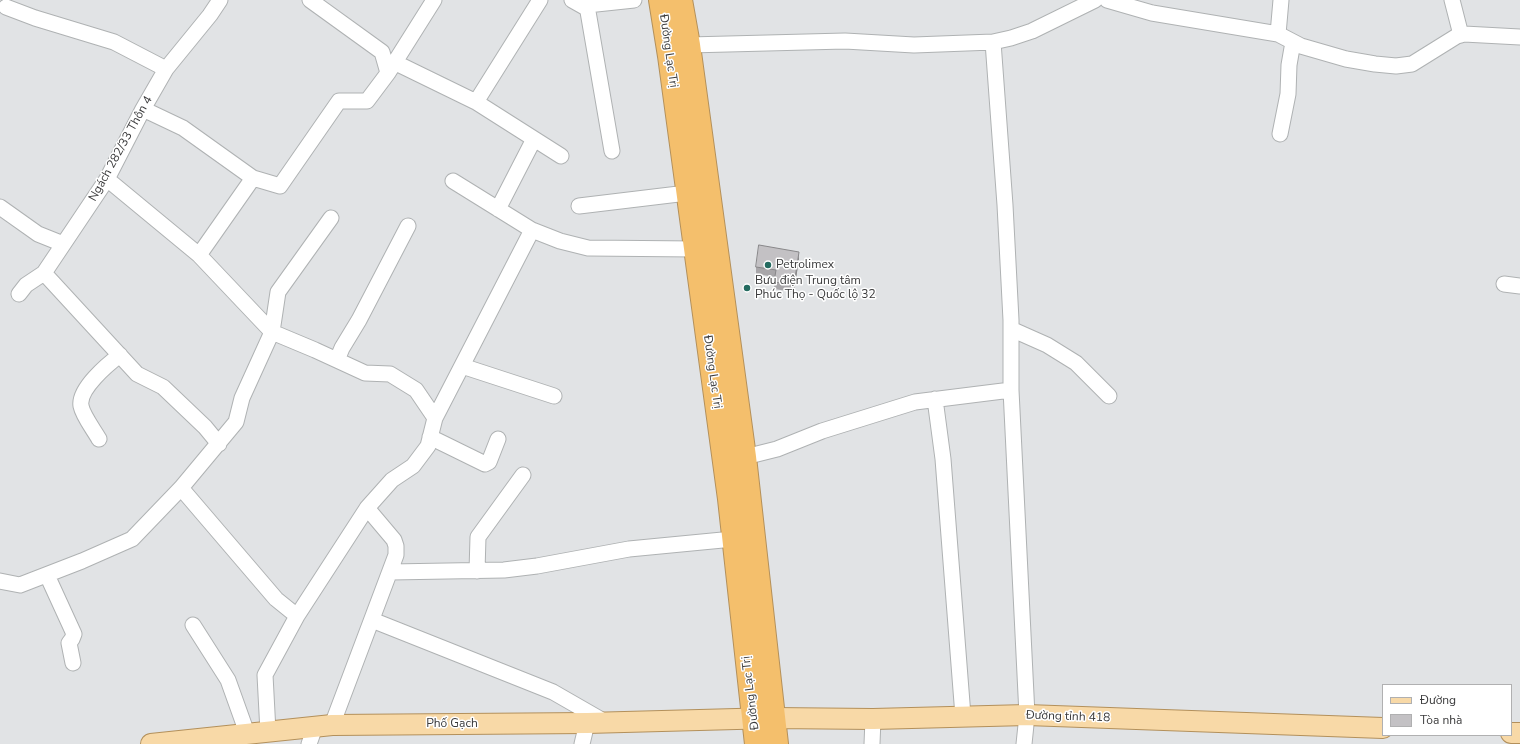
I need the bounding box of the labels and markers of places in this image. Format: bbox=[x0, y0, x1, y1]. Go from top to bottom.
place label: Petrolimex bbox=[776, 258, 834, 272]
marker: Petrolimex bbox=[763, 260, 773, 270]
place label: Bưu điện Trung tâm Phúc Thọ - Quốc lộ 32 bbox=[755, 274, 876, 302]
marker: Bưu điện Trung tâm Phúc Thọ - Quốc lộ 32 bbox=[742, 283, 752, 293]

